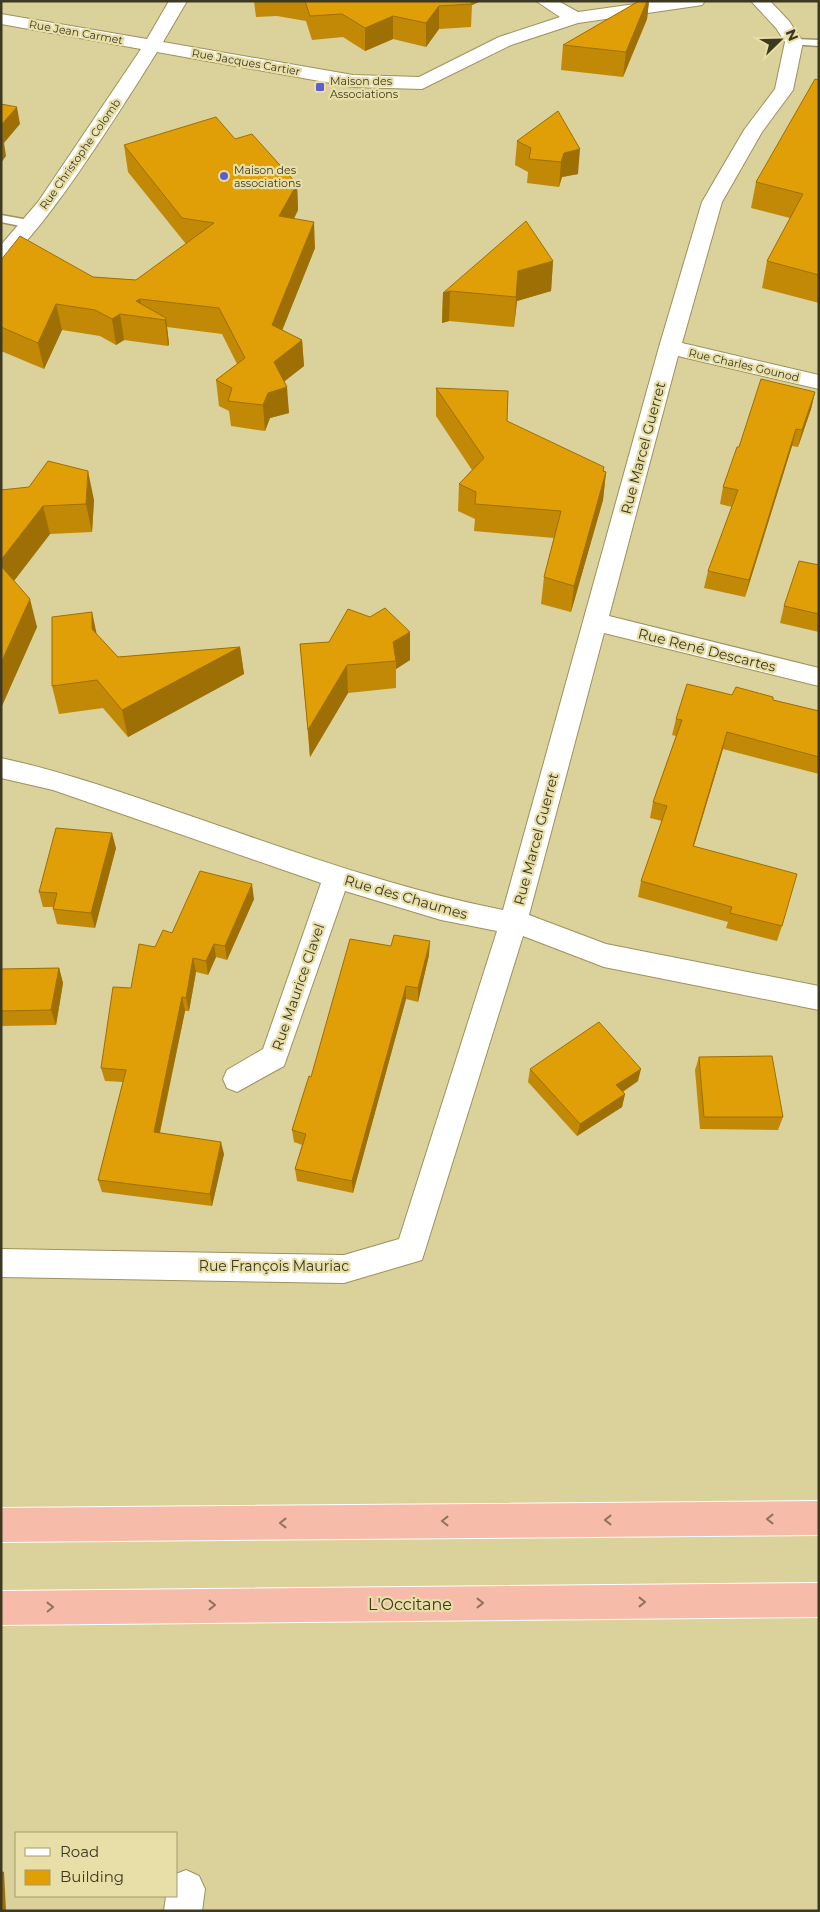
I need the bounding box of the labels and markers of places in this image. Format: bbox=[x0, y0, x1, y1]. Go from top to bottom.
place label: Maison des Associations bbox=[330, 74, 399, 101]
marker: Maison des Associations bbox=[314, 81, 326, 93]
place label: Maison des associations bbox=[234, 163, 301, 190]
marker: Maison des associations bbox=[218, 170, 230, 182]

